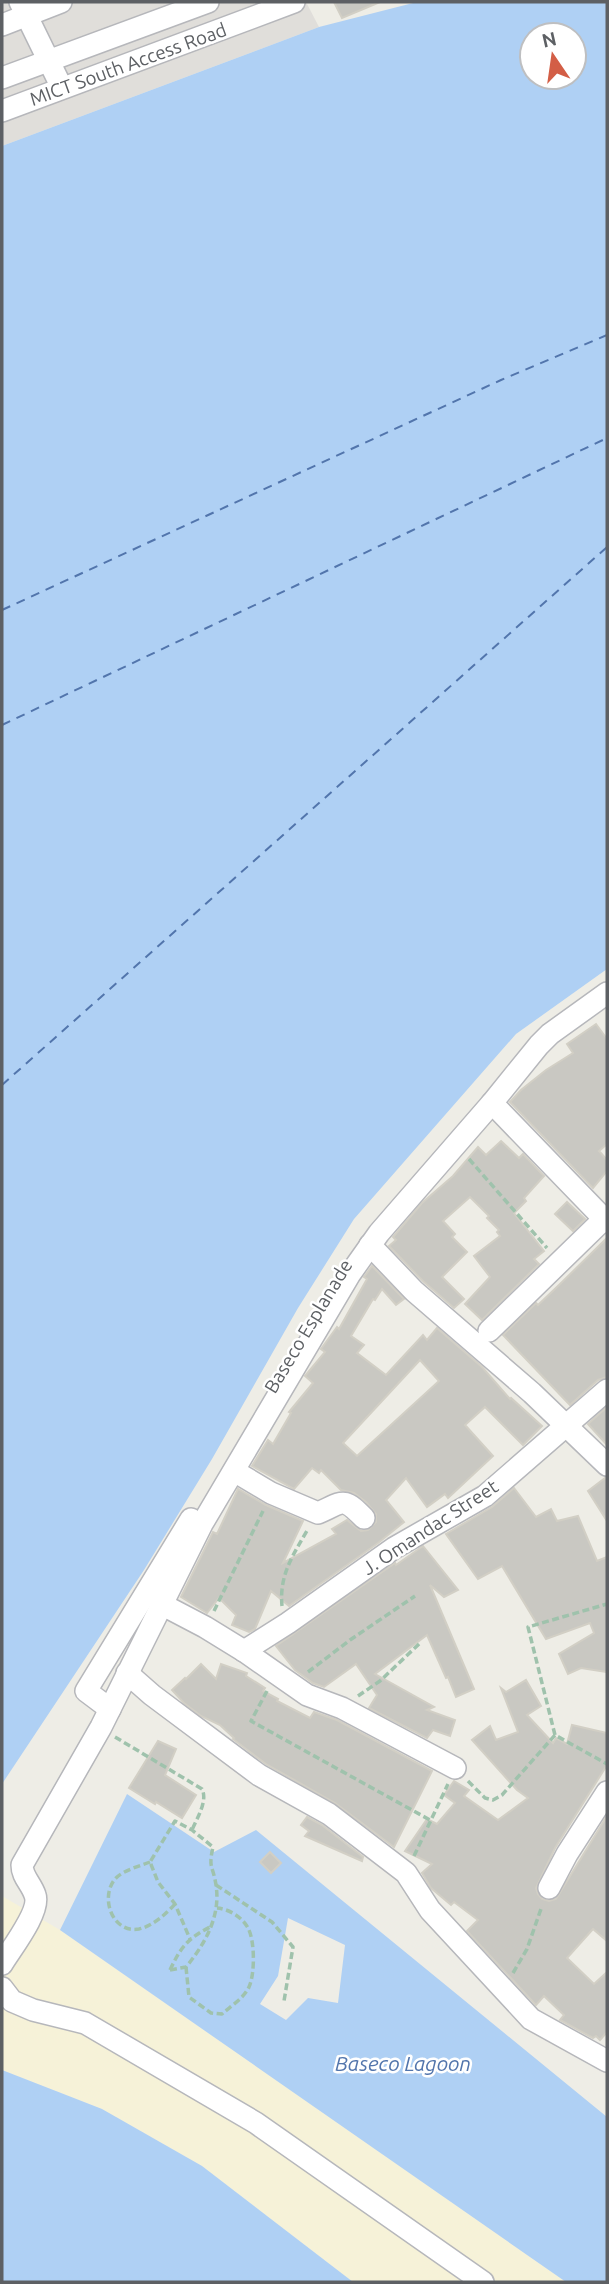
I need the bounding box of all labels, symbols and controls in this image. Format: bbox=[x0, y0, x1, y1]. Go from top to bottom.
street label: MICT South Access Road bbox=[27, 18, 229, 110]
north arrow bbox=[518, 21, 588, 91]
text: N bbox=[540, 27, 559, 52]
street label: Baseco Esplanade bbox=[259, 1255, 357, 1397]
street label: J. Omandac Street bbox=[358, 1475, 502, 1579]
water label: Baseco Lagoon bbox=[335, 2051, 471, 2075]

